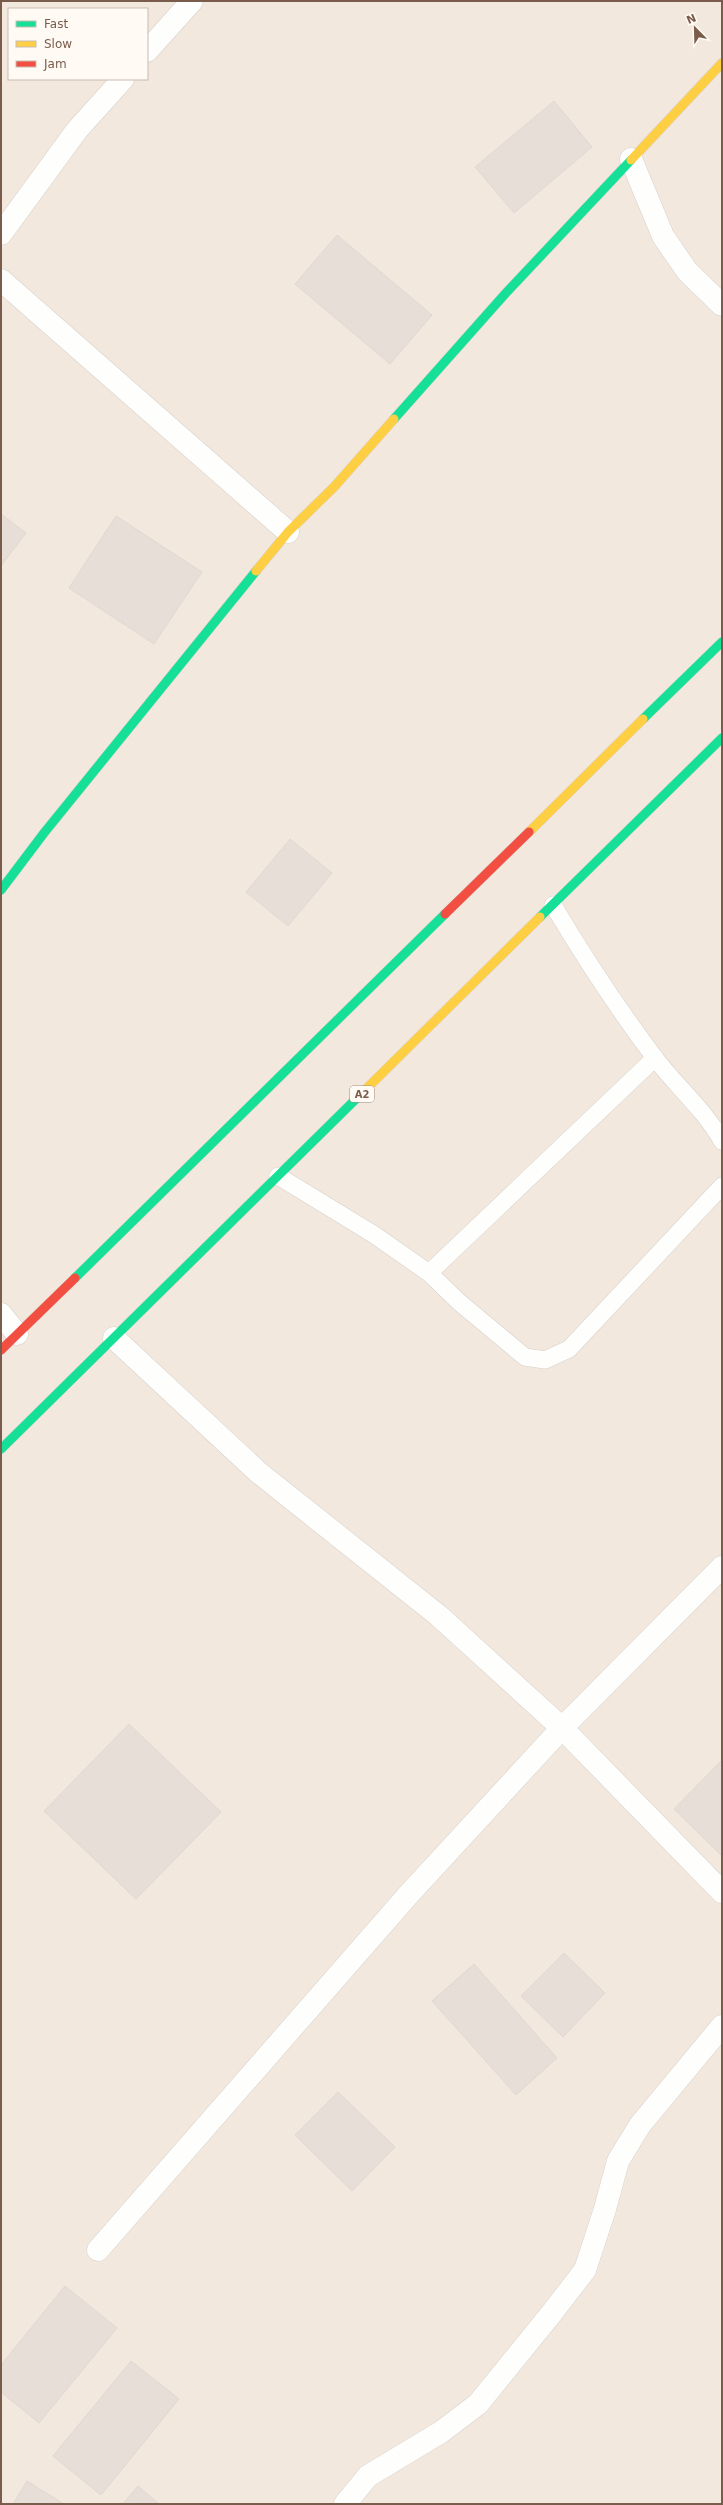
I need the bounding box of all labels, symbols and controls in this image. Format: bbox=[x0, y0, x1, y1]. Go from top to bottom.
legend bbox=[8, 8, 148, 80]
north arrow bbox=[675, 8, 715, 48]
text: N bbox=[685, 11, 698, 27]
text: Fast bbox=[44, 17, 68, 31]
text: Slow bbox=[44, 37, 72, 51]
text: Jam bbox=[43, 57, 67, 71]
road number: A2 bbox=[350, 1086, 374, 1102]

